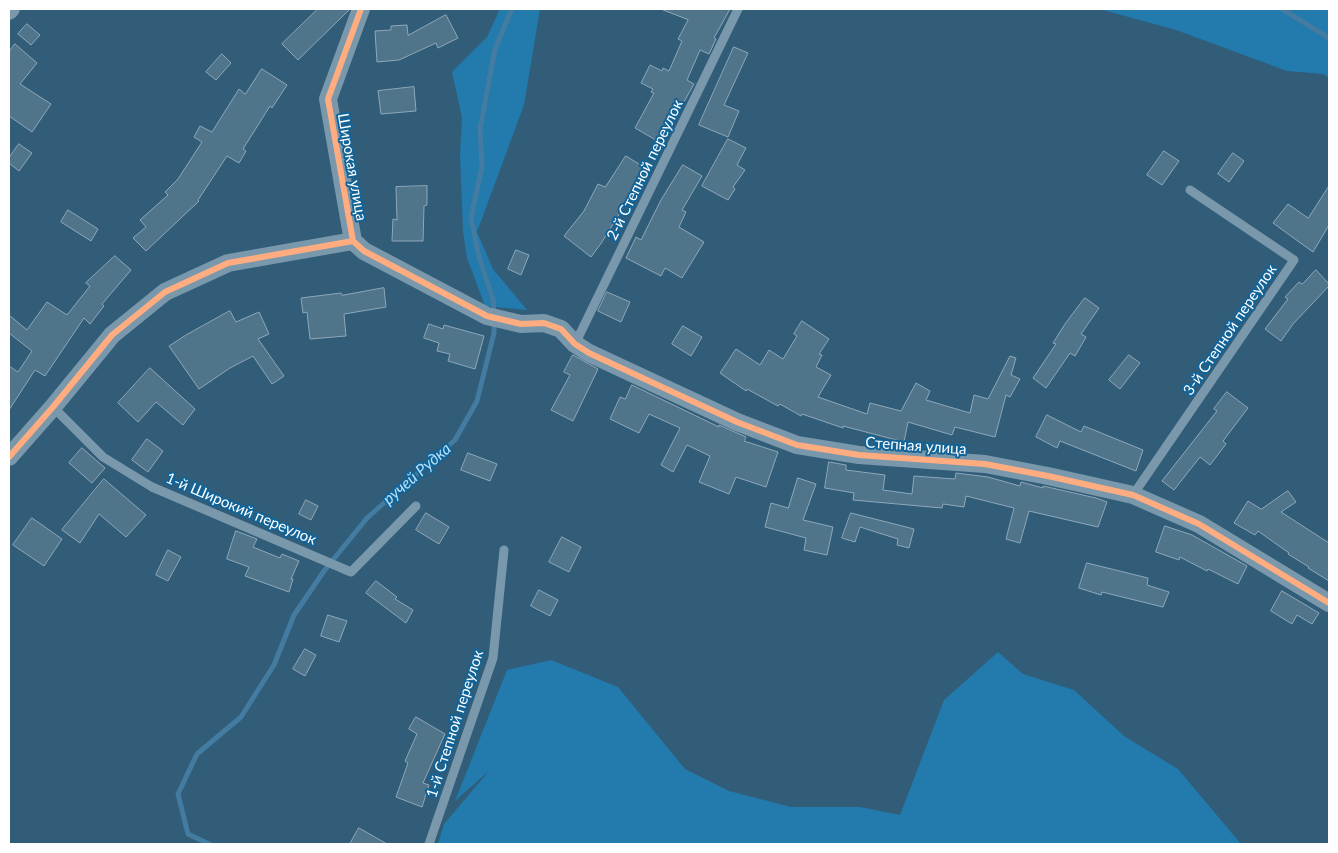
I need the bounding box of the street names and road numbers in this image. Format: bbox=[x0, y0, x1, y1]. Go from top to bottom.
street label: 2-й Степной переулок bbox=[603, 97, 687, 243]
street label: Широкая улица bbox=[334, 112, 370, 222]
street label: 3-й Степной переулок bbox=[1179, 261, 1281, 399]
street label: Степная улица bbox=[865, 433, 967, 459]
street label: 1-й Широкий переулок bbox=[163, 469, 319, 549]
street label: 1-й Степной переулок bbox=[423, 648, 487, 800]

